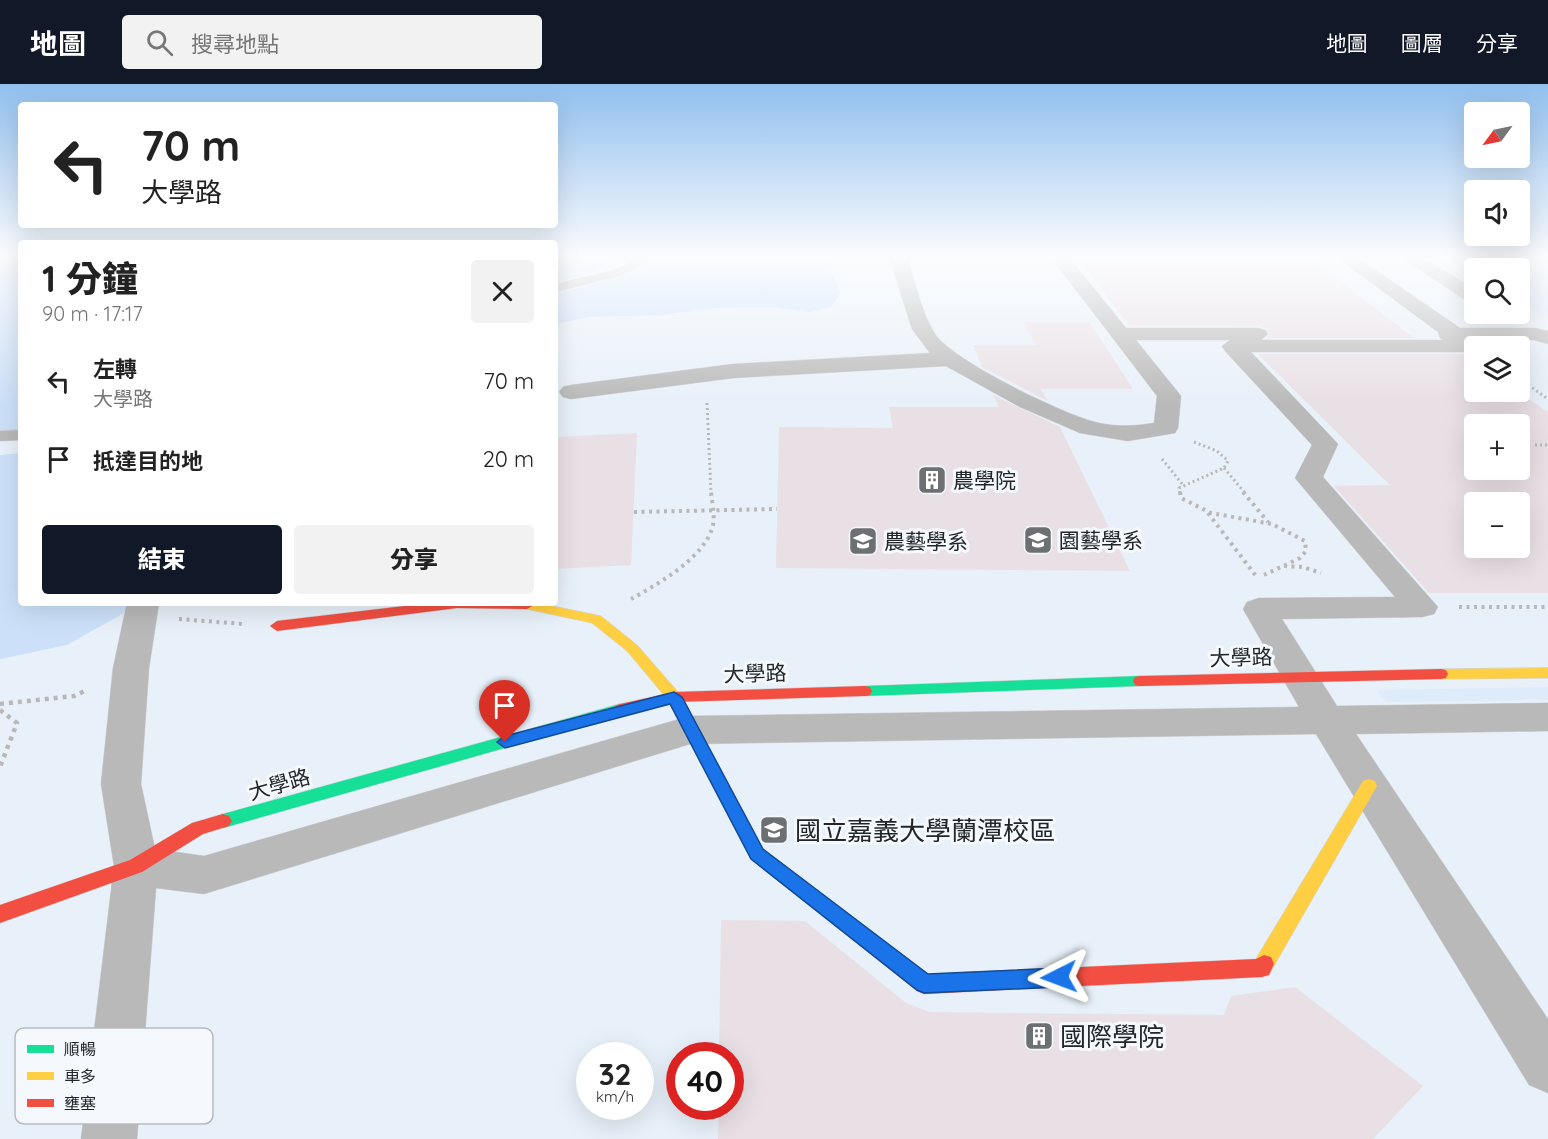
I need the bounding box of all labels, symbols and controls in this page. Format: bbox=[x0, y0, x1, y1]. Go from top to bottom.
search box bbox=[122, 15, 542, 69]
text: 地圖 bbox=[30, 26, 86, 61]
icon: search bbox=[143, 26, 176, 59]
text: 搜尋地點 bbox=[191, 30, 279, 58]
text: 地圖 bbox=[1326, 30, 1368, 56]
text: 圖層 bbox=[1401, 30, 1443, 56]
text: 分享 bbox=[1476, 30, 1518, 56]
north arrow bbox=[1464, 102, 1530, 168]
map controls bbox=[1464, 102, 1530, 558]
text: 70 m bbox=[141, 119, 240, 172]
icon: left bbox=[42, 126, 120, 204]
text: 大學路 bbox=[141, 175, 222, 209]
button: sound bbox=[1464, 180, 1530, 246]
text: 1 分鐘 bbox=[42, 256, 138, 301]
button: search bbox=[1464, 258, 1530, 324]
button: close bbox=[471, 260, 534, 323]
text: 90 m · 17:17 bbox=[42, 301, 143, 326]
button: layers bbox=[1464, 336, 1530, 402]
text: 左轉 bbox=[93, 355, 137, 383]
icon: left bbox=[42, 365, 75, 398]
text: 70 m bbox=[484, 367, 534, 395]
text: 大學路 bbox=[93, 386, 153, 411]
button: + bbox=[1464, 414, 1530, 480]
icon: arrive bbox=[42, 443, 75, 476]
text: 20 m bbox=[483, 445, 534, 473]
text: 抵達目的地 bbox=[93, 447, 203, 475]
building icon: 農學院 bbox=[916, 464, 948, 496]
place label: 農學院 bbox=[953, 467, 1016, 493]
button: − bbox=[1464, 492, 1530, 558]
school or university icon: 園藝學系 bbox=[1022, 524, 1054, 556]
button: 結束 bbox=[42, 525, 282, 594]
button: 分享 bbox=[294, 525, 534, 594]
school or university icon: 農藝學系 bbox=[847, 525, 879, 557]
place label: 園藝學系 bbox=[1059, 527, 1143, 553]
place label: 農藝學系 bbox=[884, 528, 968, 554]
street label: 大學路 bbox=[1209, 643, 1273, 671]
street label: 大學路 bbox=[723, 659, 787, 687]
pin bbox=[479, 680, 530, 742]
icon: arrive bbox=[488, 689, 521, 722]
street label: 大學路 bbox=[245, 763, 313, 805]
school or university icon: 國立嘉義大學蘭潭校區 bbox=[758, 814, 790, 846]
place label: 國立嘉義大學蘭潭校區 bbox=[795, 814, 1055, 847]
position arrow bbox=[1027, 945, 1091, 1009]
building icon: 國際學院 bbox=[1023, 1020, 1055, 1052]
place label: 國際學院 bbox=[1060, 1020, 1164, 1053]
legend bbox=[15, 1028, 213, 1124]
text: 順暢 bbox=[64, 1039, 96, 1059]
speed limit sign: 40 bbox=[666, 1042, 744, 1120]
text: 32 bbox=[598, 1055, 632, 1093]
text: 車多 bbox=[64, 1066, 96, 1086]
text: km/h bbox=[596, 1087, 634, 1106]
text: 壅塞 bbox=[64, 1093, 96, 1113]

